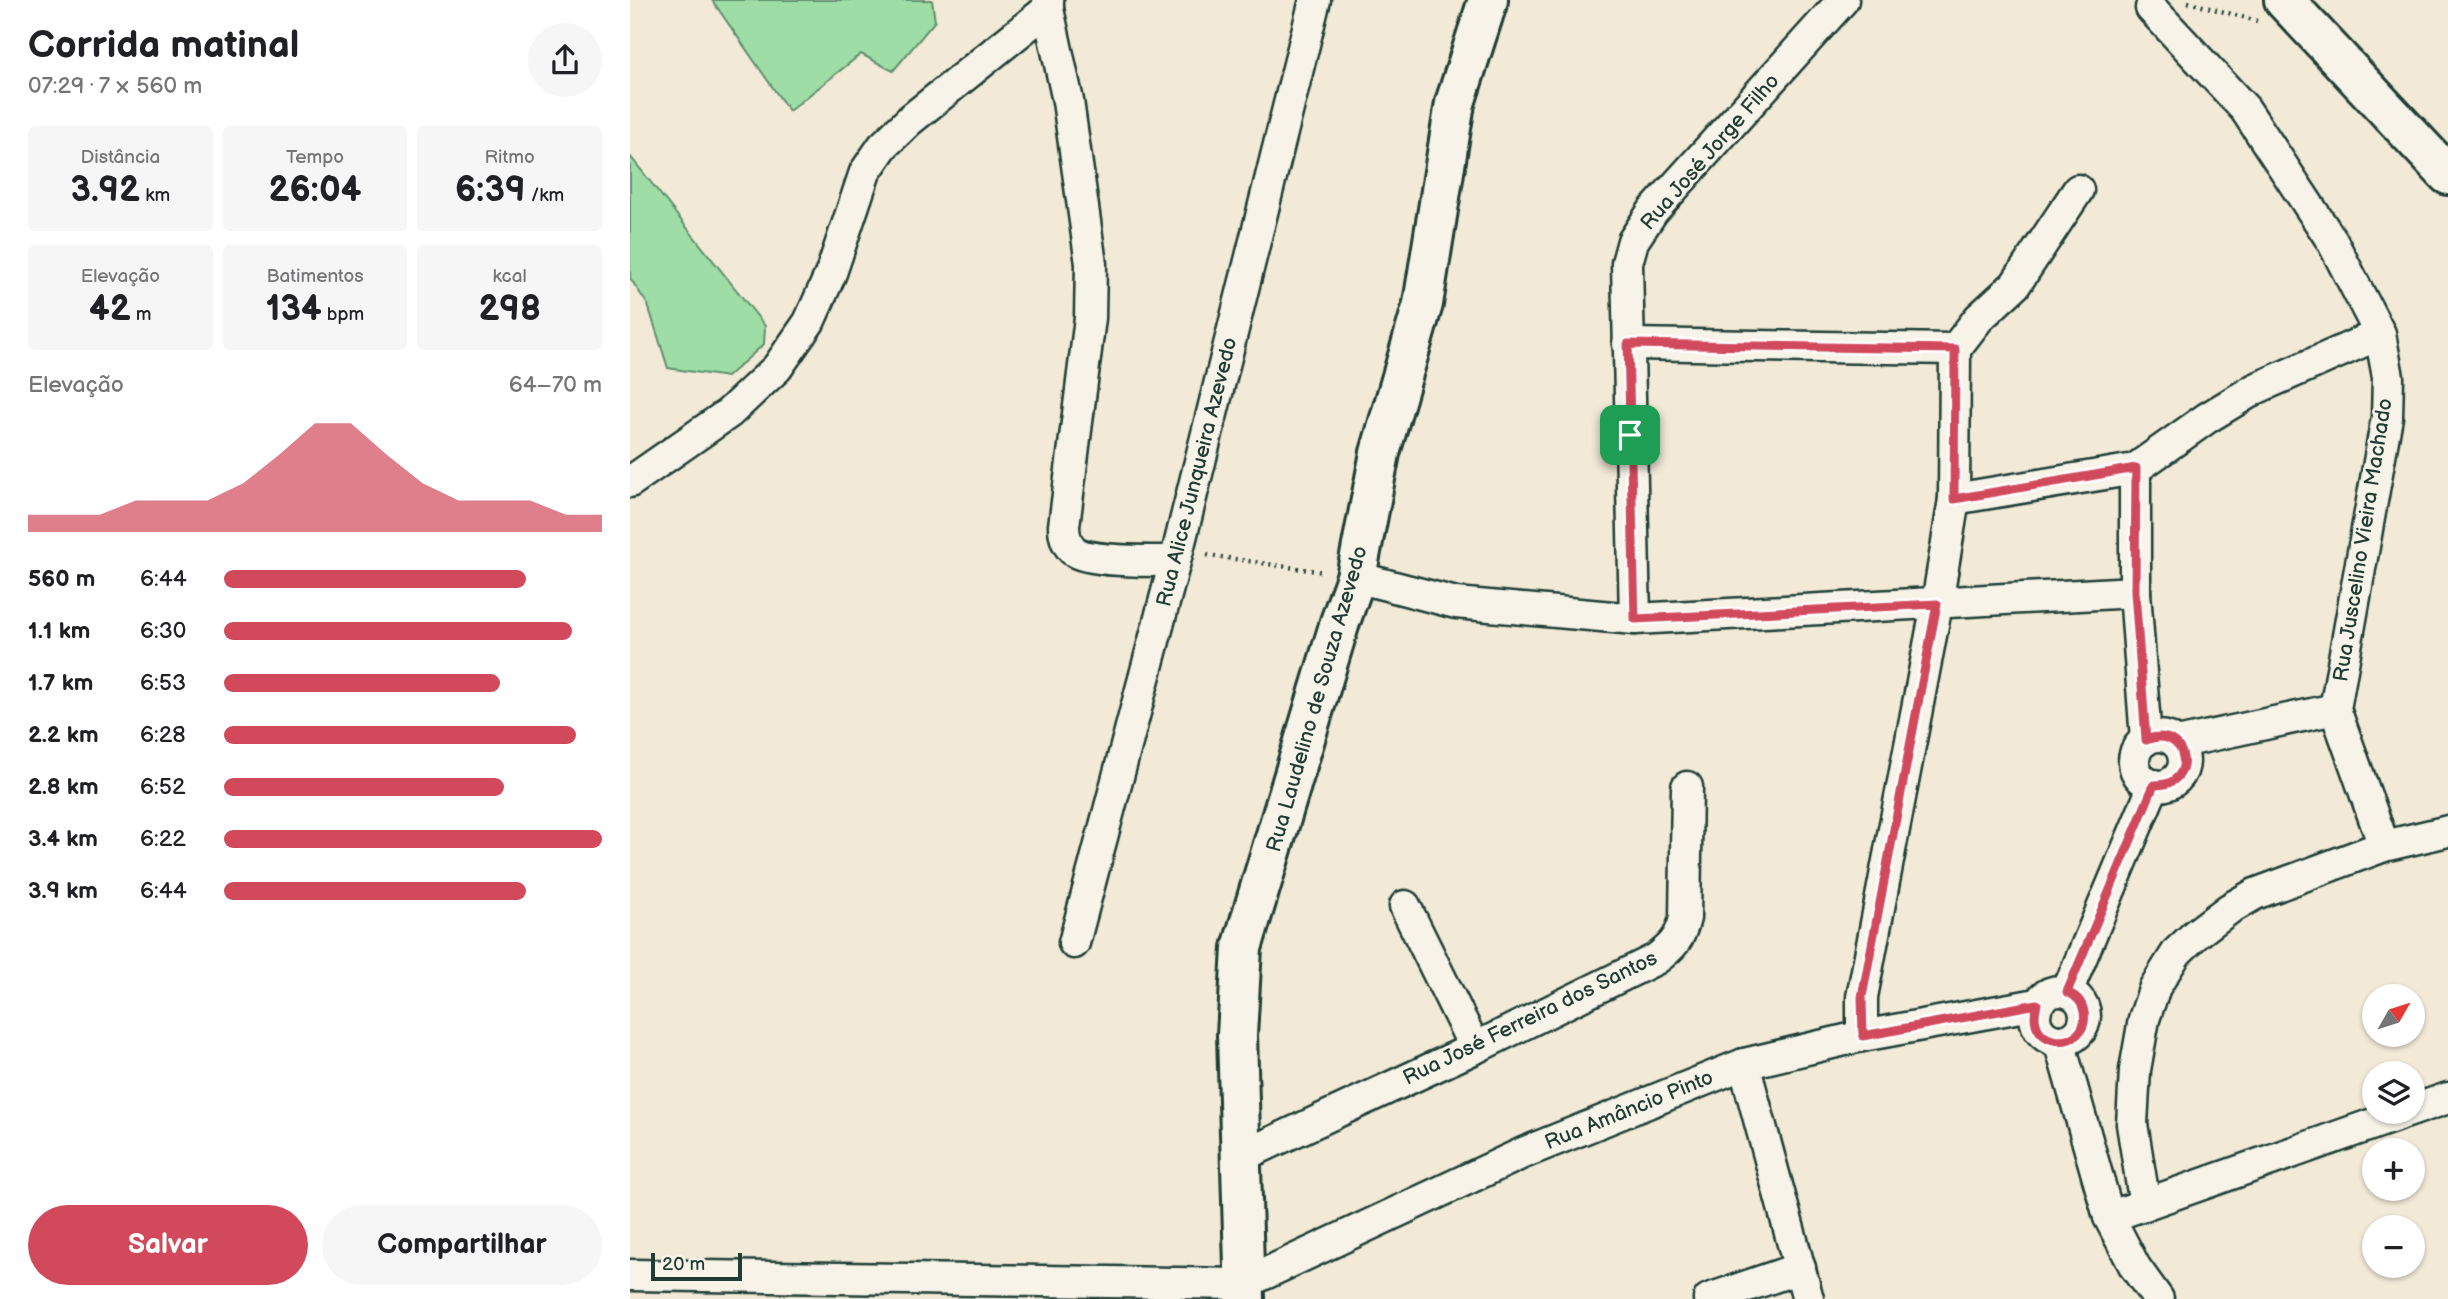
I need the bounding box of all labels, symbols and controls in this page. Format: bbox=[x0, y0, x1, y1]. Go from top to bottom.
text: Corrida matinal bbox=[28, 23, 299, 68]
button: share bbox=[528, 23, 602, 97]
street label: Rua José Jorge Filho bbox=[1635, 69, 1785, 235]
text: 07:29 · 7 × 560 m bbox=[28, 72, 202, 100]
text: Distância bbox=[80, 146, 160, 169]
text: Tempo bbox=[286, 146, 344, 169]
text: Ritmo bbox=[485, 146, 535, 169]
text: 3.92 bbox=[70, 169, 140, 212]
text: 26:04 bbox=[268, 169, 361, 212]
text: 6:39 bbox=[455, 169, 526, 212]
text: km bbox=[140, 184, 170, 207]
text: /km bbox=[526, 184, 564, 207]
text: Elevação bbox=[81, 265, 160, 288]
text: Batimentos bbox=[266, 265, 364, 288]
text: kcal bbox=[493, 265, 527, 288]
text: 42 bbox=[89, 288, 131, 331]
text: 134 bbox=[266, 288, 322, 331]
text: 298 bbox=[478, 288, 541, 331]
text: m bbox=[131, 303, 152, 326]
text: bpm bbox=[322, 303, 364, 326]
street label: Rua Alice Junqueira Azevedo bbox=[1151, 335, 1243, 609]
text: Elevação bbox=[28, 371, 124, 399]
text: 64–70 m bbox=[509, 371, 602, 399]
street label: Rua Juscelino Vieira Machado bbox=[2328, 396, 2398, 684]
pin bbox=[1600, 405, 1660, 465]
icon: arrive bbox=[1611, 416, 1649, 454]
street label: Rua Laudelino de Souza Azevedo bbox=[1261, 543, 1373, 855]
text: 560 m bbox=[28, 565, 95, 593]
text: 6:44 bbox=[140, 565, 187, 593]
text: 1.1 km bbox=[28, 617, 90, 645]
text: 6:30 bbox=[140, 617, 186, 645]
text: 1.7 km bbox=[28, 669, 93, 697]
text: 6:53 bbox=[140, 669, 186, 697]
text: 2.2 km bbox=[28, 721, 99, 749]
text: 6:28 bbox=[140, 721, 186, 749]
text: 2.8 km bbox=[28, 773, 99, 801]
text: 6:52 bbox=[140, 773, 185, 801]
text: 3.4 km bbox=[28, 825, 98, 853]
text: 6:22 bbox=[140, 825, 186, 853]
text: 3.9 km bbox=[28, 877, 98, 905]
text: 6:44 bbox=[140, 877, 187, 905]
street label: Rua José Ferreira dos Santos bbox=[1399, 945, 1661, 1091]
north arrow bbox=[2362, 984, 2426, 1046]
map controls bbox=[2362, 984, 2425, 1278]
button: layers bbox=[2362, 1061, 2425, 1124]
street label: Rua Amâncio Pinto bbox=[1541, 1065, 1717, 1155]
button: + bbox=[2362, 1138, 2425, 1201]
button: Salvar bbox=[28, 1205, 308, 1285]
button: Compartilhar bbox=[322, 1205, 602, 1285]
button: − bbox=[2362, 1215, 2425, 1278]
scale bar bbox=[651, 1250, 742, 1282]
text: 20 m bbox=[662, 1253, 705, 1276]

